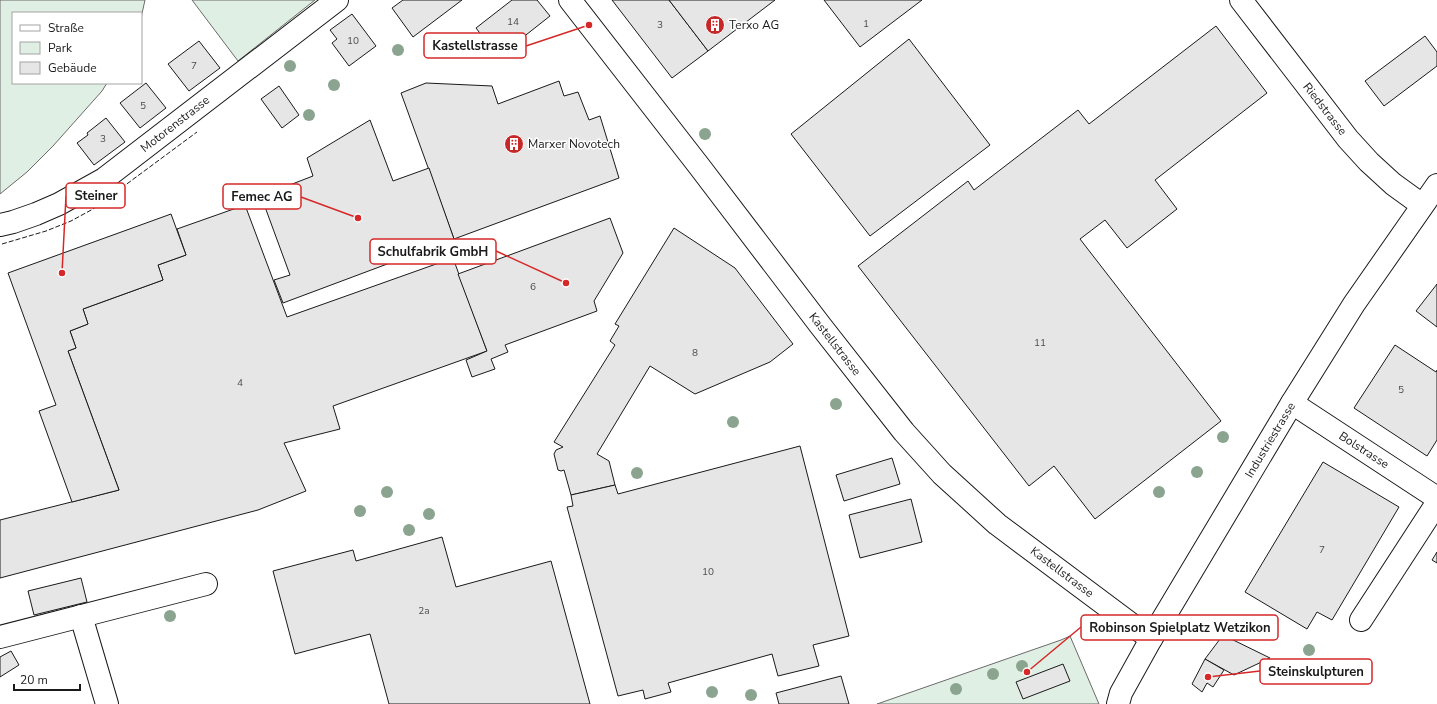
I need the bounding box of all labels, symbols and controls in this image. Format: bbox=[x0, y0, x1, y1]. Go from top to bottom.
legend bbox=[12, 12, 142, 84]
building icon: Terxo AG bbox=[704, 14, 726, 36]
house number: 14 bbox=[507, 15, 519, 29]
place label: Terxo AG bbox=[729, 17, 779, 33]
house number: 1 bbox=[863, 17, 869, 31]
house number: 3 bbox=[657, 18, 663, 32]
text: Straße bbox=[48, 20, 84, 36]
callout: Kastellstrasse bbox=[424, 33, 526, 58]
house number: 10 bbox=[347, 34, 359, 48]
text: Kastellstrasse bbox=[432, 37, 518, 55]
text: Park bbox=[48, 40, 73, 56]
house number: 7 bbox=[191, 59, 197, 73]
text: Gebäude bbox=[48, 60, 97, 76]
street label: Riedstrasse bbox=[1299, 79, 1351, 139]
street label: Motorenstrasse bbox=[137, 92, 213, 156]
house number: 5 bbox=[140, 99, 146, 113]
house number: 3 bbox=[100, 132, 106, 146]
building icon: Marxer Novotech bbox=[503, 133, 525, 155]
place label: Marxer Novotech bbox=[528, 136, 620, 152]
callout: Steiner bbox=[66, 183, 125, 208]
callout: Femec AG bbox=[223, 184, 301, 209]
text: Steiner bbox=[74, 187, 118, 205]
text: Femec AG bbox=[231, 188, 293, 206]
callout: Schulfabrik GmbH bbox=[370, 239, 496, 264]
text: Schulfabrik GmbH bbox=[378, 243, 488, 261]
house number: 6 bbox=[530, 280, 536, 294]
street label: Kastellstrasse bbox=[805, 309, 865, 379]
house number: 11 bbox=[1034, 336, 1046, 350]
house number: 8 bbox=[692, 346, 698, 360]
house number: 4 bbox=[237, 376, 243, 390]
house number: 5 bbox=[1398, 383, 1404, 397]
street label: Industriestrasse bbox=[1241, 399, 1299, 481]
street label: Bolstrasse bbox=[1336, 428, 1392, 472]
street label: Kastellstrasse bbox=[1027, 543, 1097, 601]
house number: 7 bbox=[1319, 543, 1325, 557]
house number: 10 bbox=[702, 565, 714, 579]
house number: 2a bbox=[418, 604, 430, 618]
callout: Robinson Spielplatz Wetzikon bbox=[1081, 615, 1278, 640]
text: Robinson Spielplatz Wetzikon bbox=[1089, 619, 1271, 637]
callout: Steinskulpturen bbox=[1260, 659, 1372, 684]
text: Steinskulpturen bbox=[1268, 663, 1364, 681]
scale bar bbox=[14, 666, 80, 692]
text: 20 m bbox=[20, 672, 48, 688]

